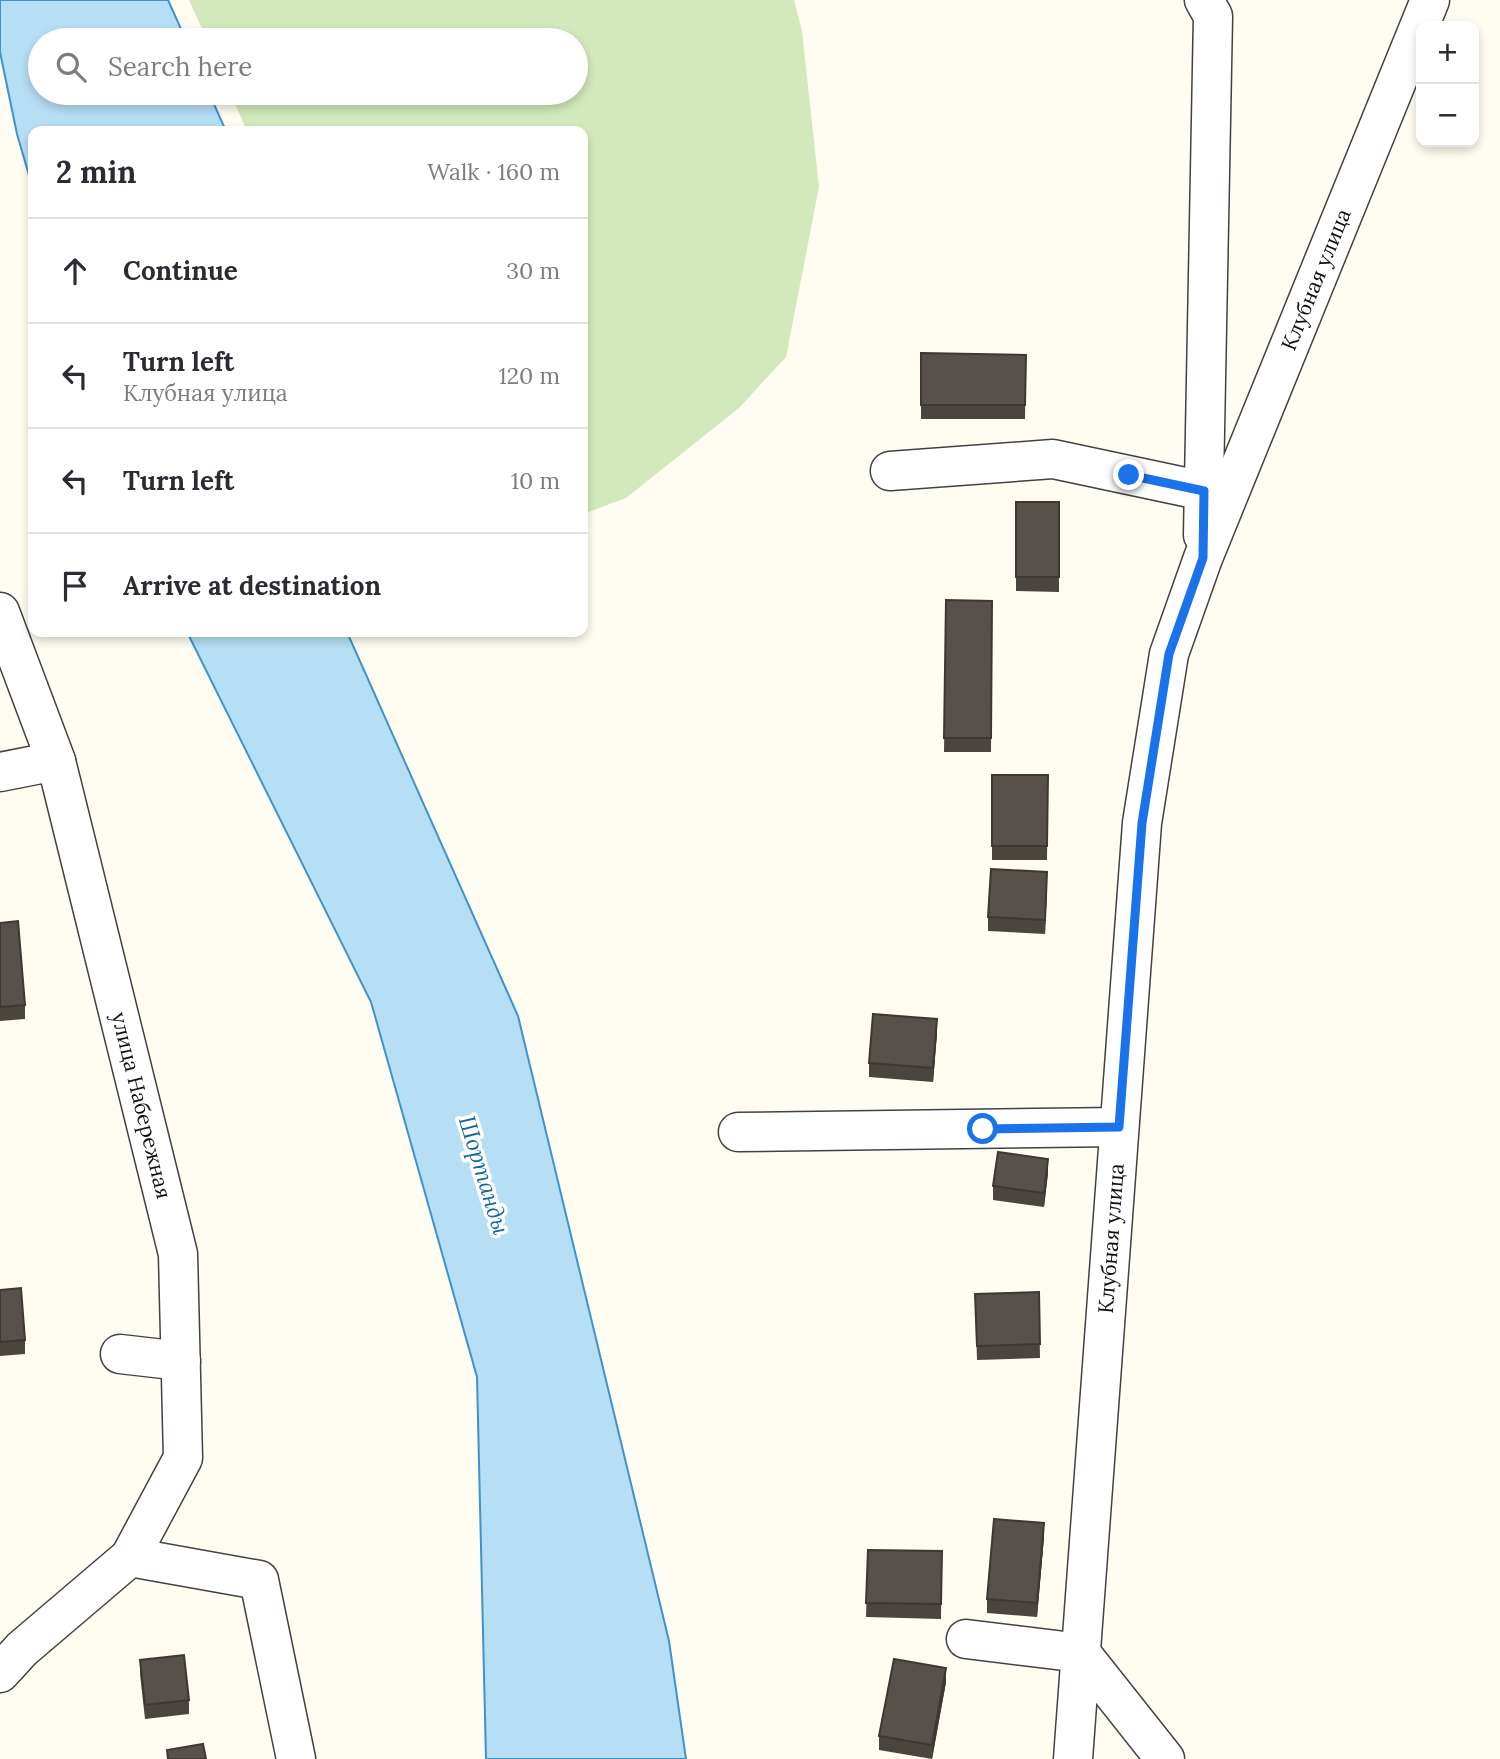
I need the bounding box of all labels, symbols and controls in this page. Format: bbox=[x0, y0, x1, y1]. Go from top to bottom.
map controls bbox=[1416, 21, 1479, 147]
button: + bbox=[1416, 21, 1479, 84]
search box bbox=[28, 28, 588, 105]
icon: search bbox=[52, 48, 90, 86]
text: Search here bbox=[108, 50, 252, 83]
button: − bbox=[1416, 84, 1479, 147]
text: 2 min bbox=[56, 153, 136, 191]
text: Walk · 160 m bbox=[427, 157, 560, 186]
street label: Клубная улица bbox=[1275, 205, 1357, 354]
icon: ahead bbox=[56, 252, 94, 290]
text: Continue bbox=[123, 254, 238, 287]
text: 30 m bbox=[506, 256, 560, 285]
text: Turn left bbox=[123, 345, 234, 378]
icon: left bbox=[56, 357, 94, 395]
text: 120 m bbox=[498, 361, 560, 390]
text: Клубная улица bbox=[123, 378, 288, 407]
route end bbox=[1113, 459, 1144, 490]
icon: left bbox=[56, 462, 94, 500]
text: Turn left bbox=[123, 464, 234, 497]
text: 10 m bbox=[511, 466, 560, 495]
icon: arrive bbox=[56, 567, 94, 605]
text: Arrive at destination bbox=[123, 569, 381, 602]
street label: улица Набережная bbox=[106, 1009, 178, 1201]
water label: Шортанды bbox=[453, 1112, 516, 1238]
route start bbox=[967, 1113, 998, 1144]
street label: Клубная улица bbox=[1092, 1162, 1130, 1314]

